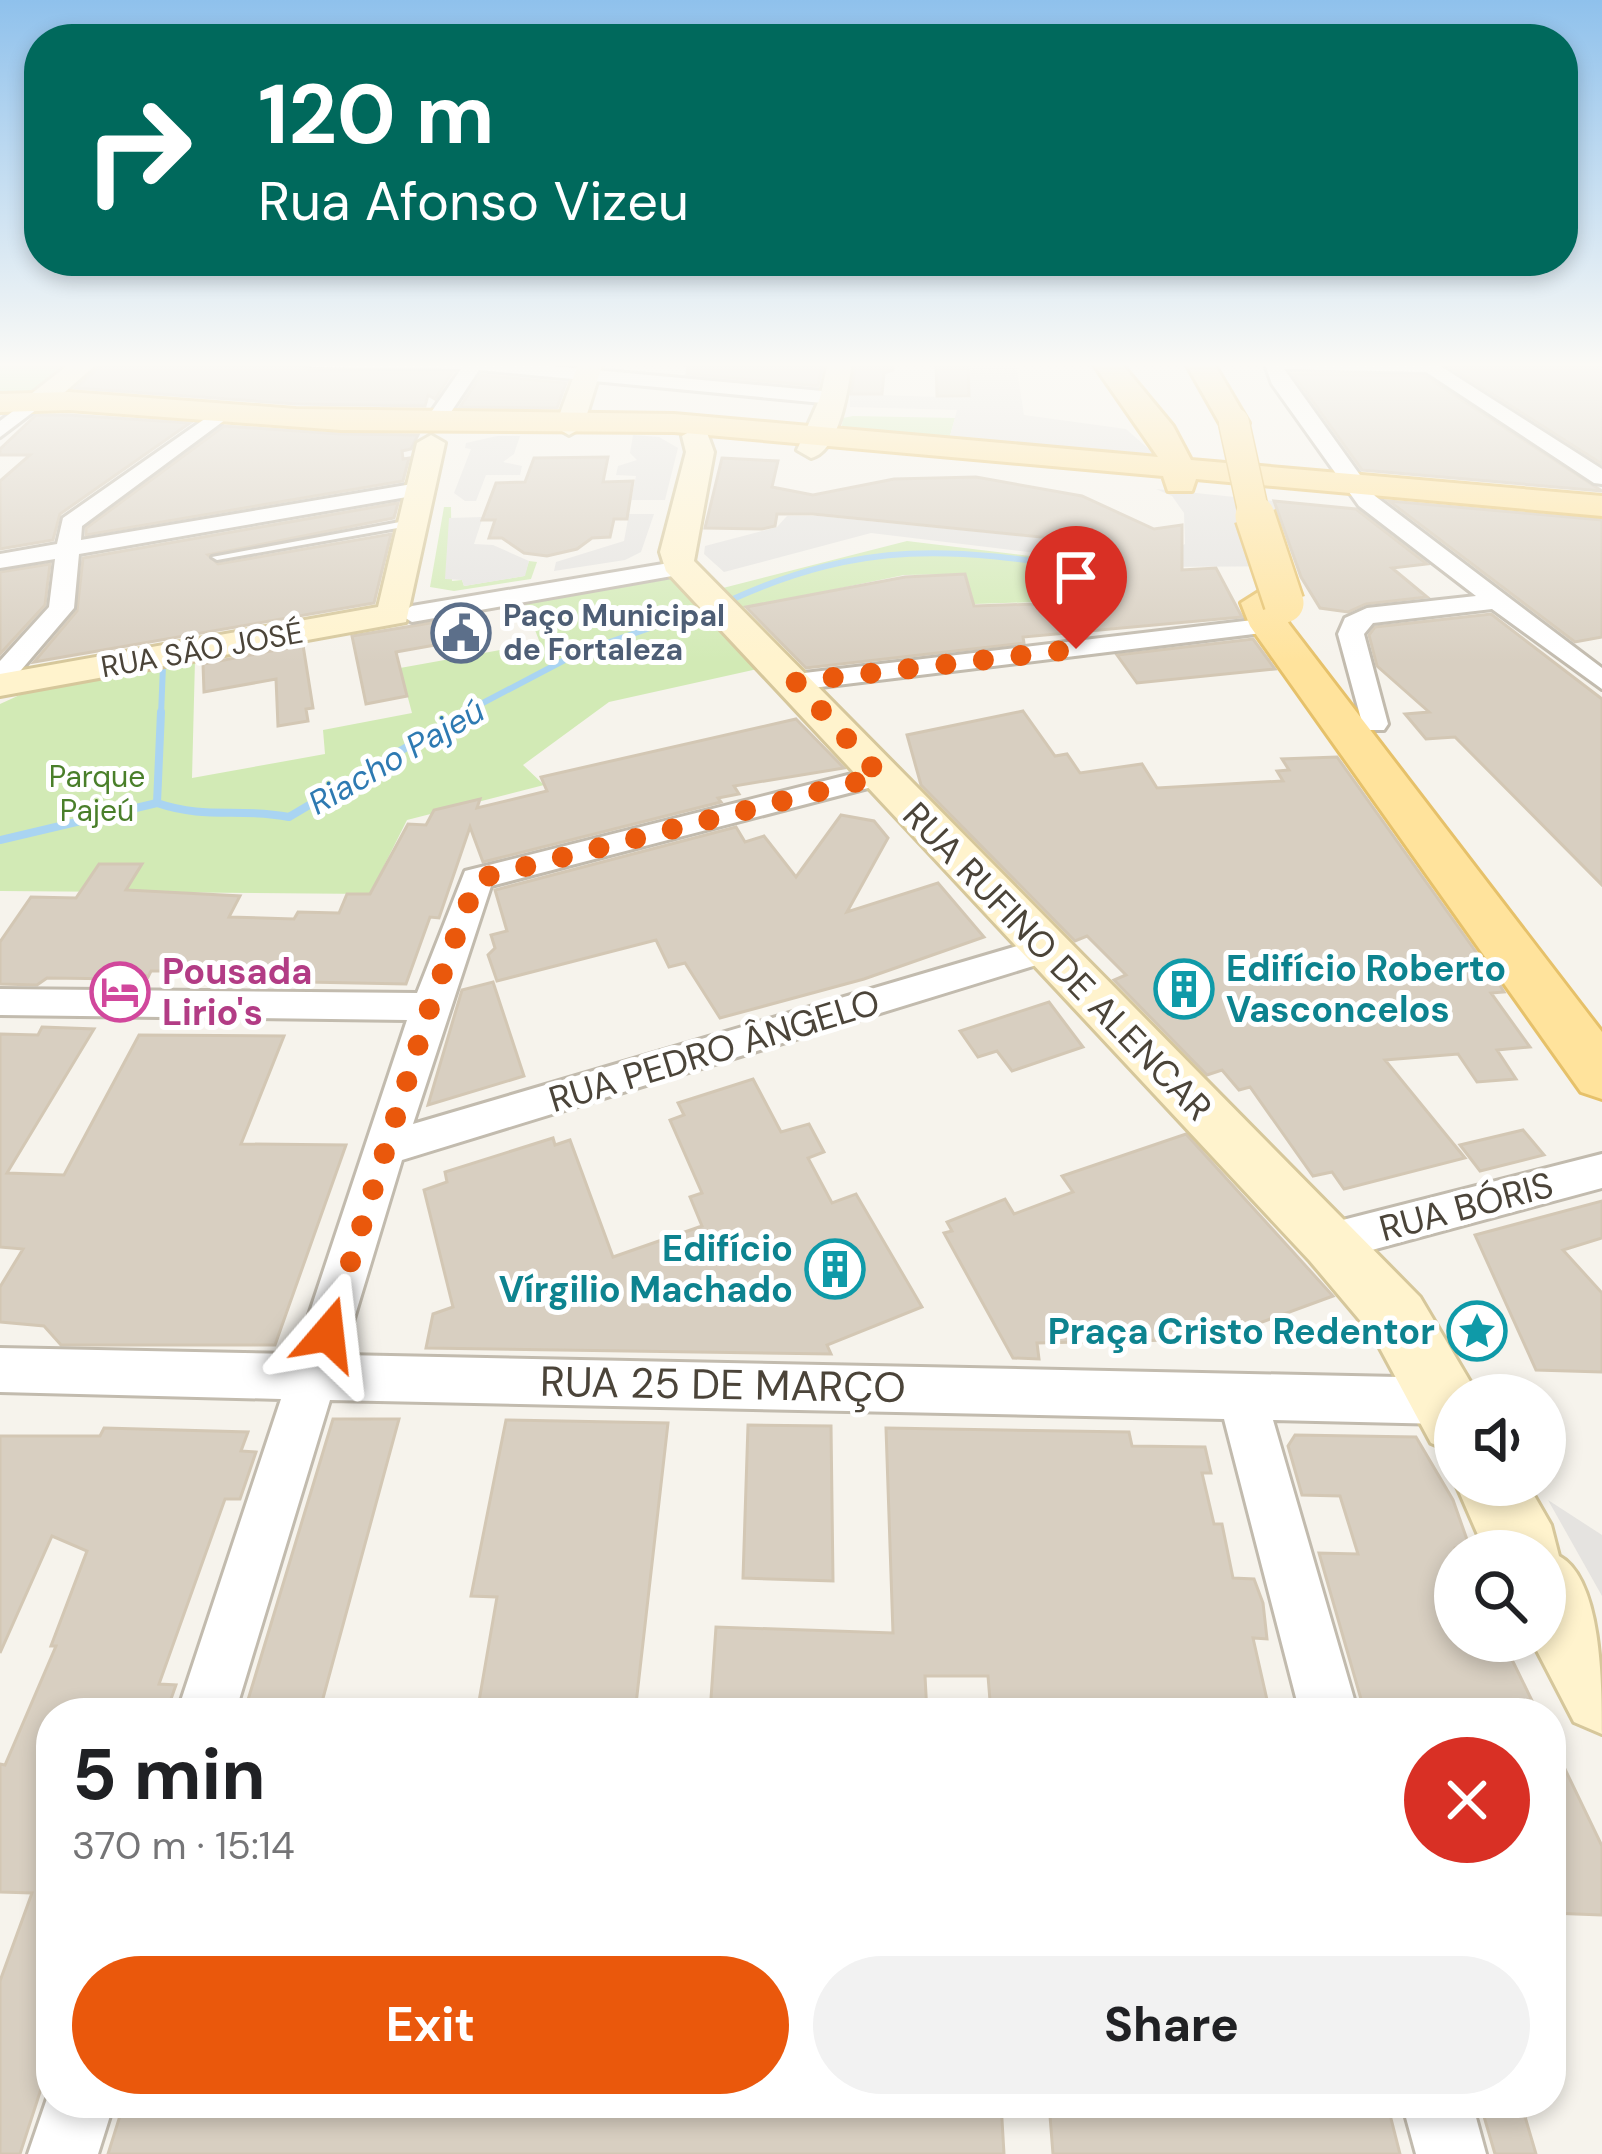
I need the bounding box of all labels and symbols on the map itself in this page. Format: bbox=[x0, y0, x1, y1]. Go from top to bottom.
pin bbox=[1025, 526, 1127, 649]
place label: Paço Municipal de Fortaleza bbox=[503, 596, 725, 669]
public building icon: Paço Municipal de Fortaleza bbox=[430, 602, 492, 664]
street label: RUA SÃO JOSÉ bbox=[98, 613, 306, 686]
water label: Riacho Pajeú bbox=[300, 689, 492, 824]
park label: Parque Pajeú bbox=[49, 757, 145, 830]
street label: RUA RUFINO DE ALENCAR bbox=[893, 792, 1222, 1131]
place label: Edifício Roberto Vasconcelos bbox=[1226, 945, 1506, 1033]
place label: Pousada Lirio's bbox=[162, 948, 312, 1036]
building icon: Edifício Roberto Vasconcelos bbox=[1153, 958, 1215, 1020]
hotel icon: Pousada Lirio's bbox=[89, 961, 151, 1023]
street label: RUA PEDRO ÂNGELO bbox=[543, 978, 885, 1123]
street label: RUA BÓRIS bbox=[1374, 1161, 1558, 1252]
place label: Edifício Vírgilio Machado bbox=[499, 1225, 793, 1313]
building icon: Edifício Vírgilio Machado bbox=[804, 1238, 866, 1300]
position arrow bbox=[265, 1271, 391, 1397]
place icon: Praça Cristo Redentor bbox=[1446, 1300, 1508, 1362]
place label: Praça Cristo Redentor bbox=[1048, 1308, 1435, 1355]
street label: RUA 25 DE MARÇO bbox=[540, 1354, 906, 1415]

